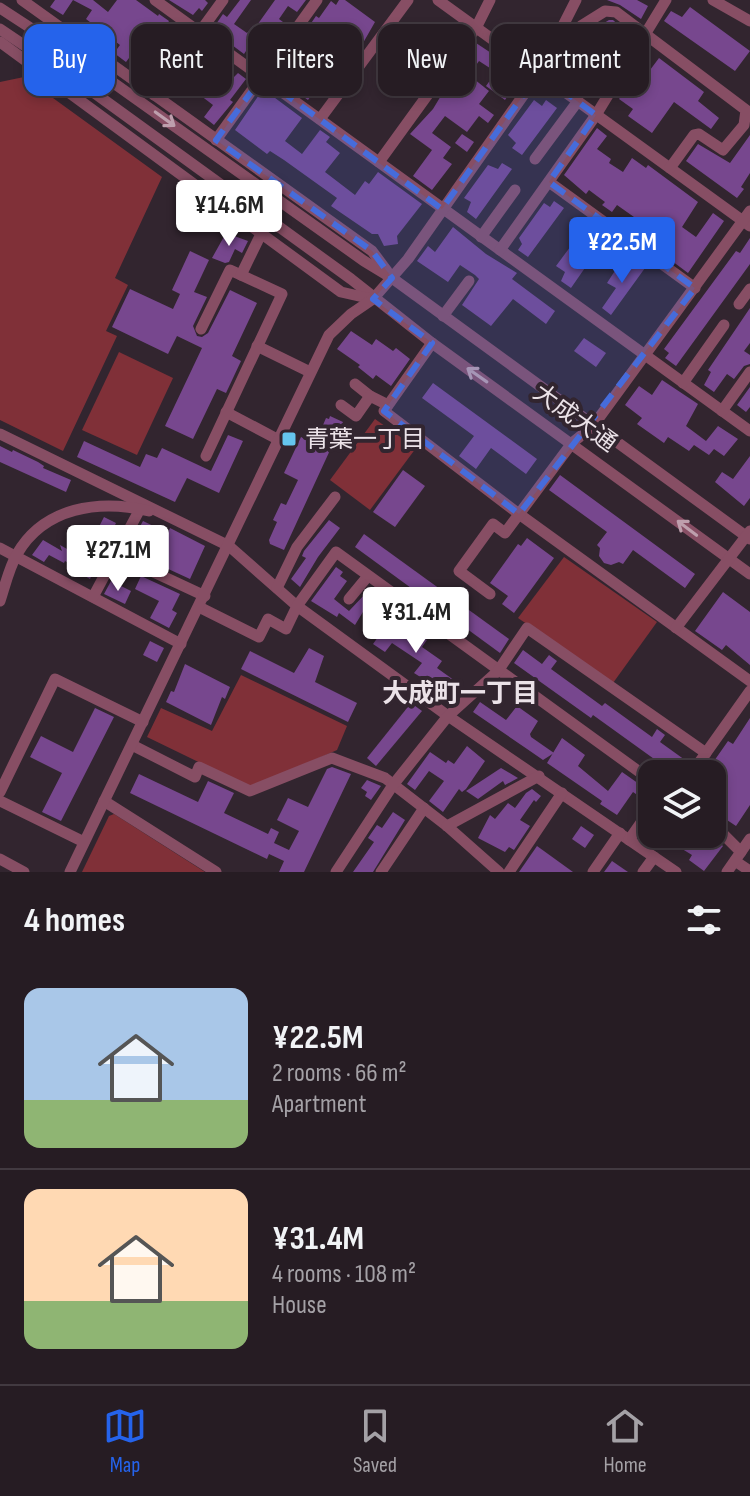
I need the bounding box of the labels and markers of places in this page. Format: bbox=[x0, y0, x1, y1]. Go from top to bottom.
pin: ¥14.6M bbox=[164, 180, 294, 248]
pin: ¥22.5M bbox=[557, 217, 687, 285]
place label: 青葉一丁目 bbox=[305, 425, 425, 454]
marker: 青葉一丁目 bbox=[280, 430, 298, 448]
pin: ¥27.1M bbox=[53, 525, 183, 593]
pin: ¥31.4M bbox=[351, 587, 481, 655]

